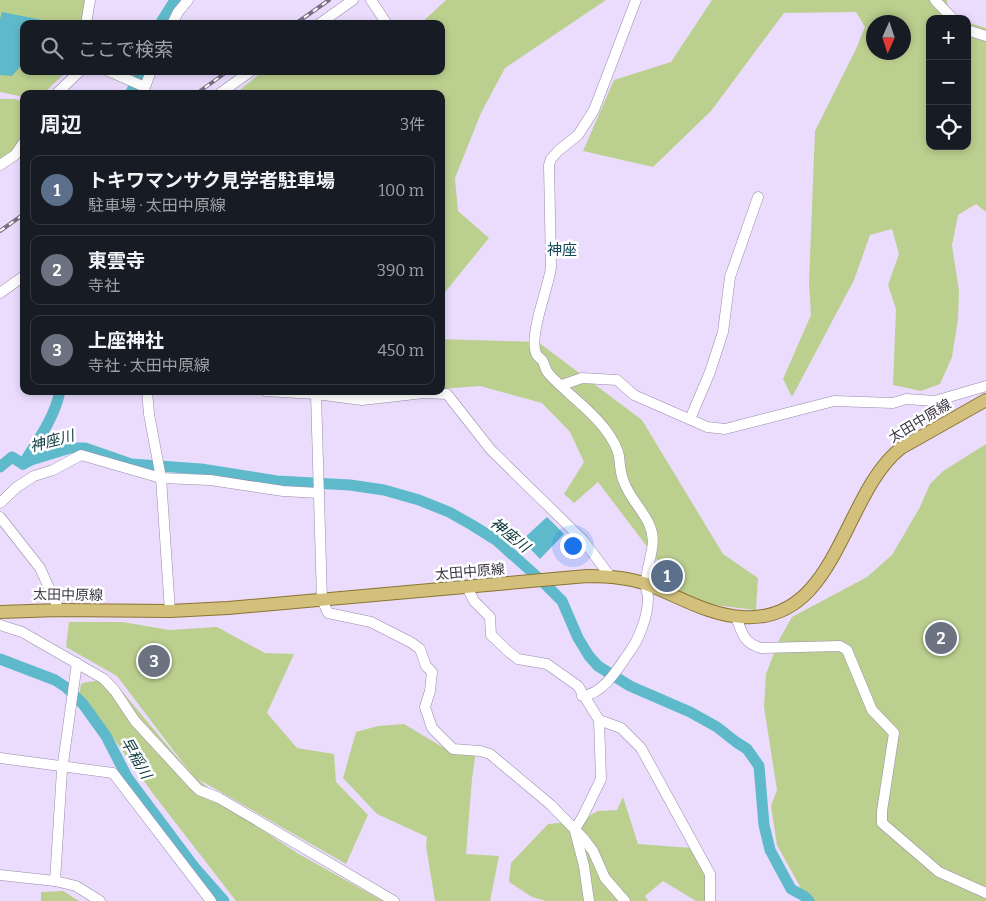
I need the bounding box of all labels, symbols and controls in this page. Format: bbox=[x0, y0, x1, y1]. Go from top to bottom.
north arrow bbox=[866, 15, 911, 60]
map controls bbox=[926, 15, 971, 150]
button: + bbox=[926, 15, 971, 60]
search box bbox=[20, 20, 445, 75]
icon: search bbox=[38, 34, 66, 62]
text: ここで検索 bbox=[78, 38, 173, 61]
button: − bbox=[926, 60, 971, 105]
button: locate bbox=[926, 105, 971, 150]
text: 周辺 bbox=[40, 112, 82, 138]
text: 3件 bbox=[400, 115, 425, 134]
text: トキワマンサク見学者駐車場 bbox=[88, 169, 335, 192]
text: 1 bbox=[54, 181, 60, 200]
text: 100 m bbox=[379, 181, 424, 200]
text: 駐車場 · 太田中原線 bbox=[88, 196, 226, 215]
district label: 神座 bbox=[547, 241, 577, 259]
text: 東雲寺 bbox=[88, 249, 145, 272]
text: 2 bbox=[52, 261, 62, 280]
text: 390 m bbox=[377, 261, 424, 280]
text: 寺社 bbox=[88, 276, 120, 295]
text: 上座神社 bbox=[88, 329, 164, 352]
text: 3 bbox=[52, 341, 62, 360]
text: 450 m bbox=[377, 341, 424, 360]
text: 寺社 · 太田中原線 bbox=[88, 356, 210, 375]
street label: 太田中原線 bbox=[886, 396, 954, 446]
water label: 神座川 bbox=[28, 426, 78, 456]
water label: 神座川 bbox=[487, 514, 535, 557]
your location bbox=[560, 533, 586, 559]
pin: 1 bbox=[651, 557, 683, 595]
street label: 太田中原線 bbox=[434, 560, 506, 584]
street label: 太田中原線 bbox=[33, 586, 103, 604]
pin: 2 bbox=[925, 619, 957, 657]
pin: 3 bbox=[138, 642, 170, 680]
water label: 早稲川 bbox=[117, 734, 156, 784]

